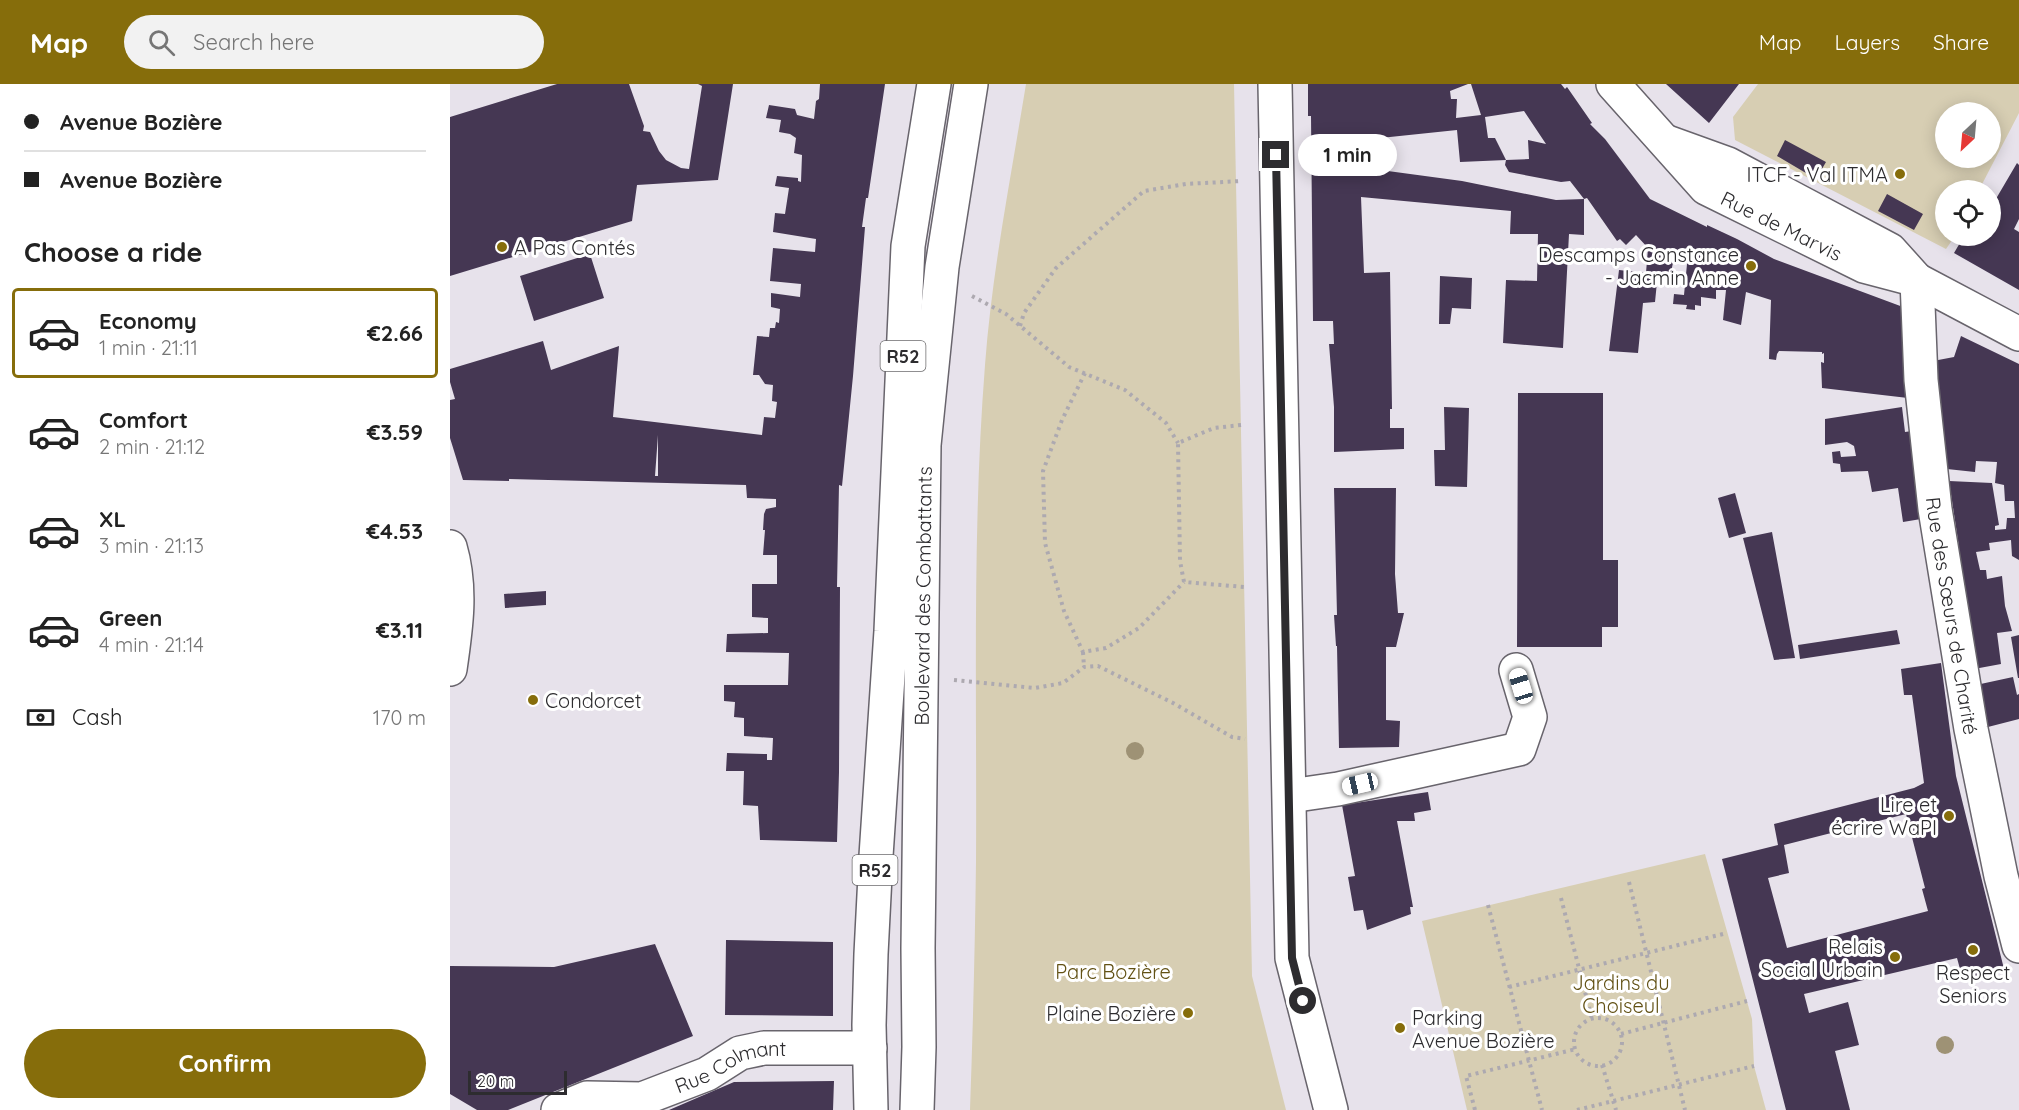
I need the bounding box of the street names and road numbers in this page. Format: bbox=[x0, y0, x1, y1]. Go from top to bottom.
street label: Rue de Marvis bbox=[1717, 185, 1846, 266]
road number: R52 bbox=[880, 341, 926, 371]
street label: Boulevard des Combattants bbox=[908, 466, 936, 726]
street label: Rue des Sœurs de Charité bbox=[1921, 496, 1984, 736]
road number: R52 bbox=[852, 855, 898, 885]
street label: Rue Colmant bbox=[671, 1035, 786, 1098]

